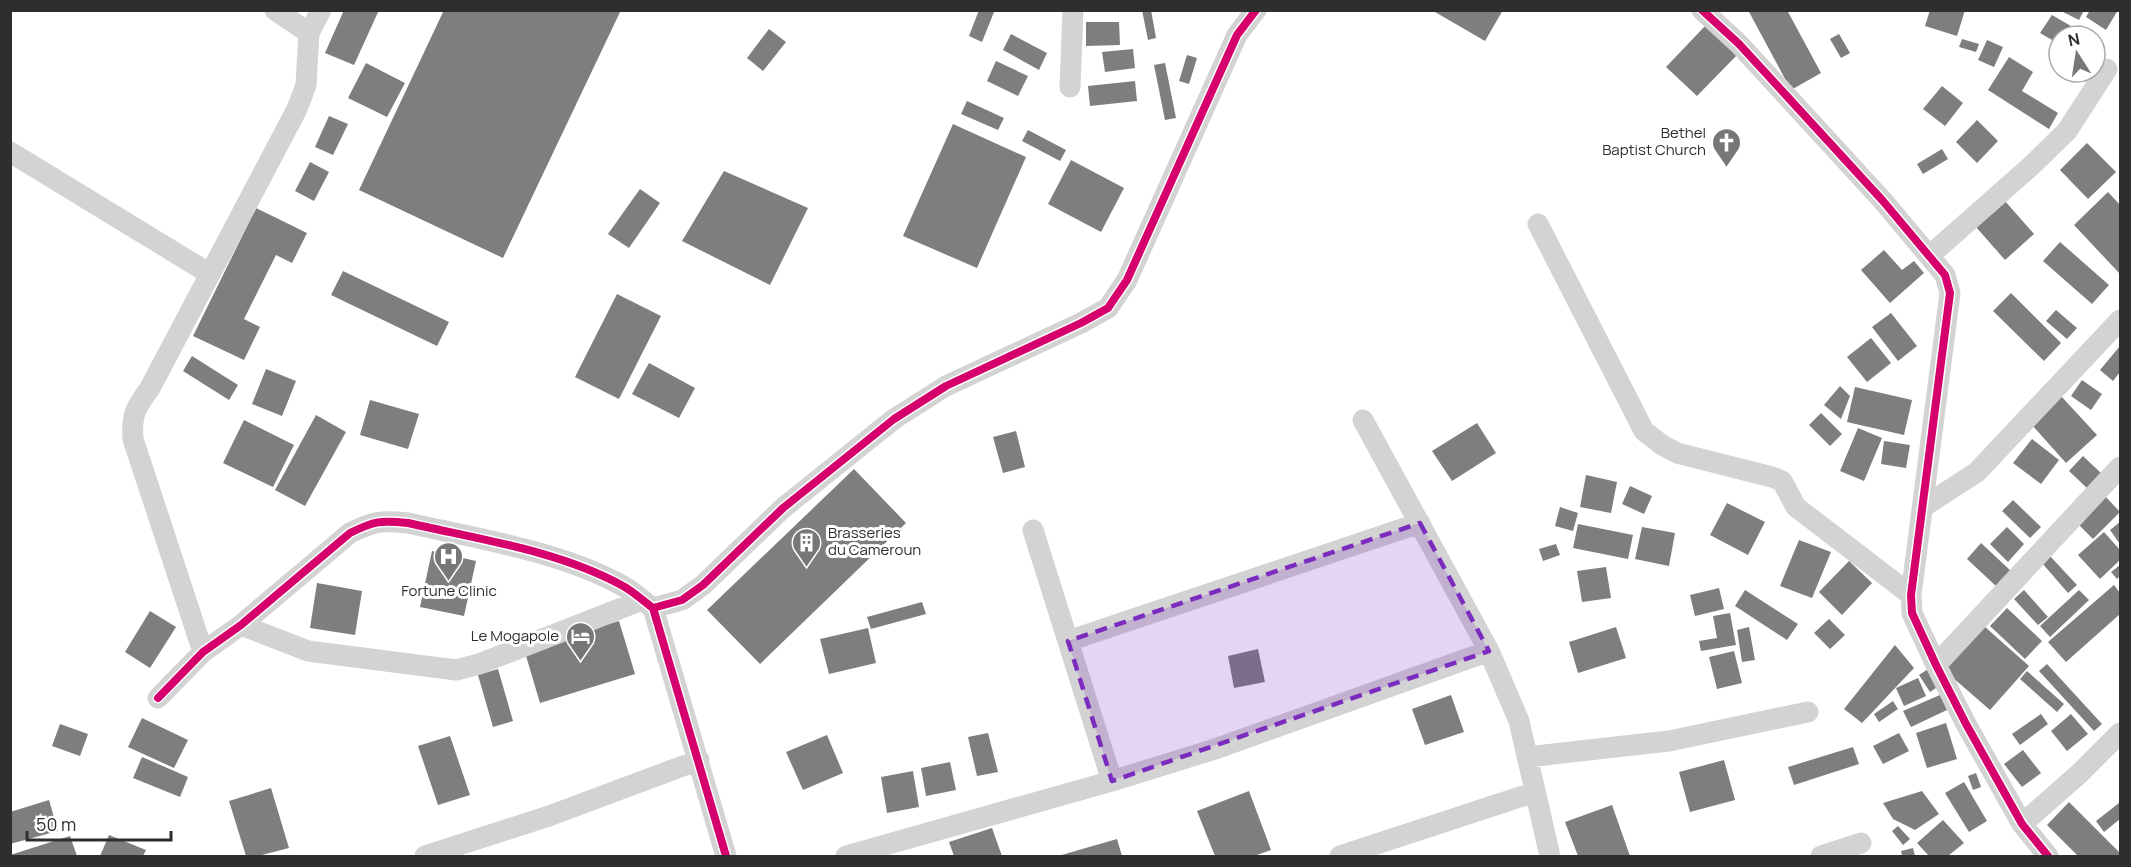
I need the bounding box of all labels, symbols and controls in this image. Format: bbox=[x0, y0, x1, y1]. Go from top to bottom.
north arrow bbox=[2047, 24, 2107, 84]
text: N bbox=[2066, 27, 2082, 51]
place label: Bethel Baptist Church bbox=[1602, 122, 1706, 160]
church icon: Bethel Baptist Church bbox=[1711, 126, 1743, 168]
place label: Brasseries du Cameroun bbox=[828, 522, 921, 560]
building icon: Brasseries du Cameroun bbox=[791, 526, 823, 568]
hospital icon: Fortune Clinic bbox=[433, 540, 465, 582]
place label: Fortune Clinic bbox=[401, 580, 497, 601]
hotel icon: Le Mogapole bbox=[564, 620, 596, 662]
place label: Le Mogapole bbox=[471, 625, 559, 646]
scale bar bbox=[27, 804, 171, 842]
text: 50 m bbox=[36, 812, 76, 836]

